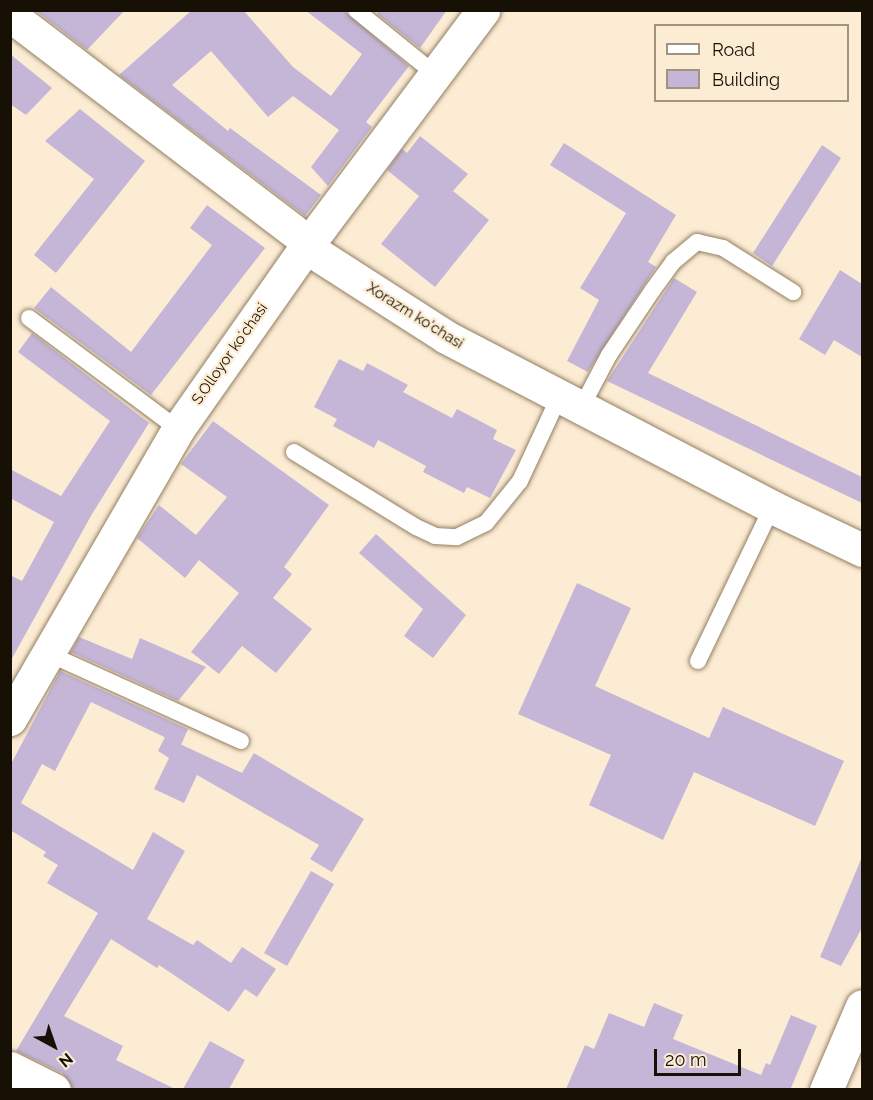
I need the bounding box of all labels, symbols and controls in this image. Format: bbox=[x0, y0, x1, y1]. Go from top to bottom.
legend bbox=[654, 24, 849, 102]
text: Road bbox=[712, 39, 755, 60]
text: Building bbox=[712, 69, 780, 90]
street label: Xorazm ko'chasi bbox=[363, 279, 467, 353]
street label: S.Olloyor koʻchasi bbox=[188, 300, 272, 408]
north arrow bbox=[24, 1016, 84, 1076]
scale bar bbox=[657, 1037, 744, 1075]
text: N bbox=[55, 1049, 77, 1071]
text: 20 m bbox=[665, 1049, 707, 1070]

